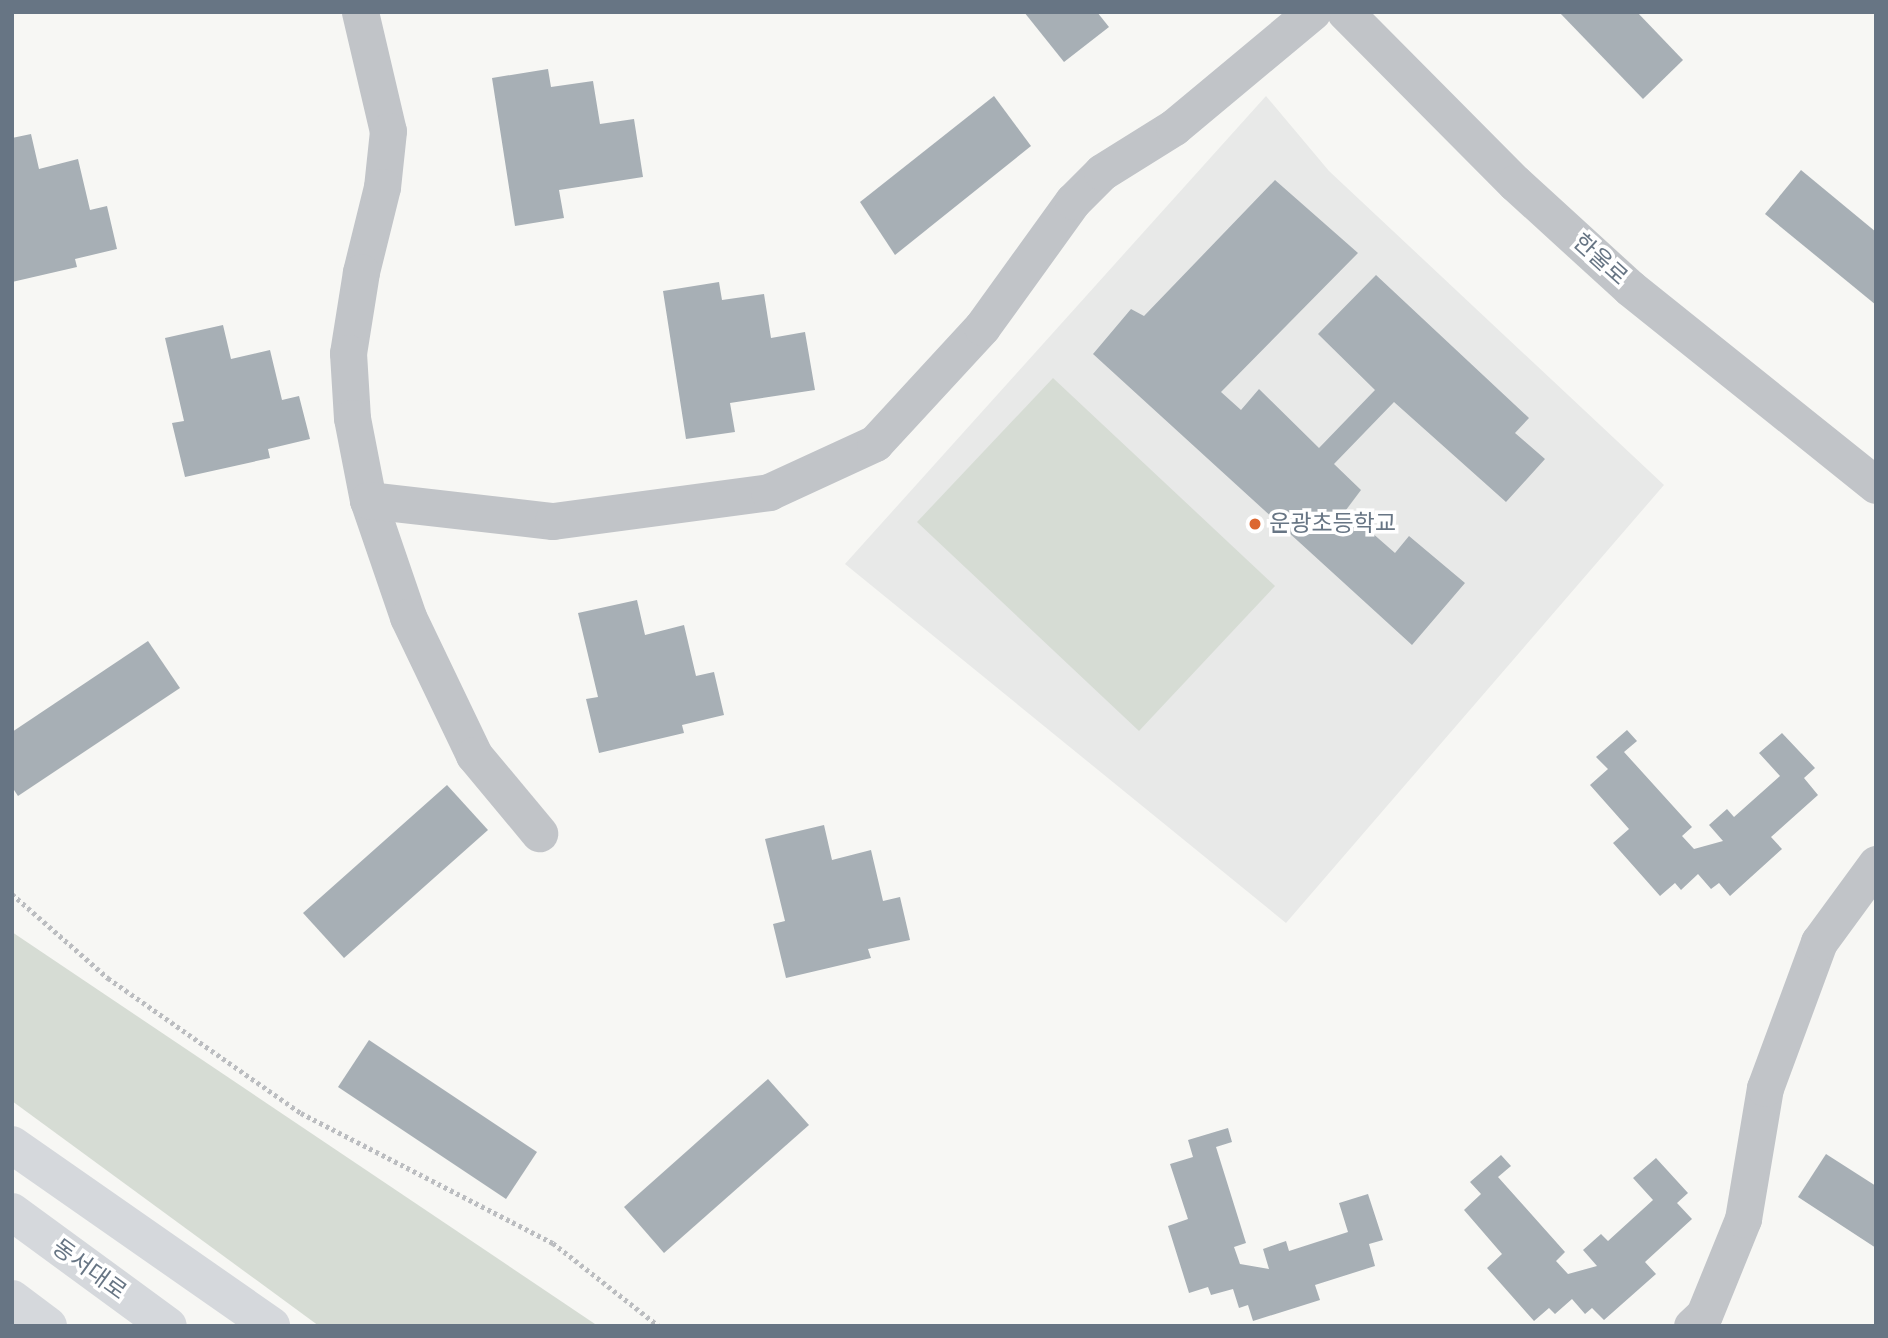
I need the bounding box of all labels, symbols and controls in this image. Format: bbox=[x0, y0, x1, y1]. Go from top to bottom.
street label: 한울로 bbox=[1567, 229, 1633, 291]
place label: 운광초등학교 bbox=[1269, 510, 1396, 538]
marker: 운광초등학교 bbox=[1247, 516, 1263, 532]
street label: 동서대로 bbox=[47, 1234, 131, 1306]

